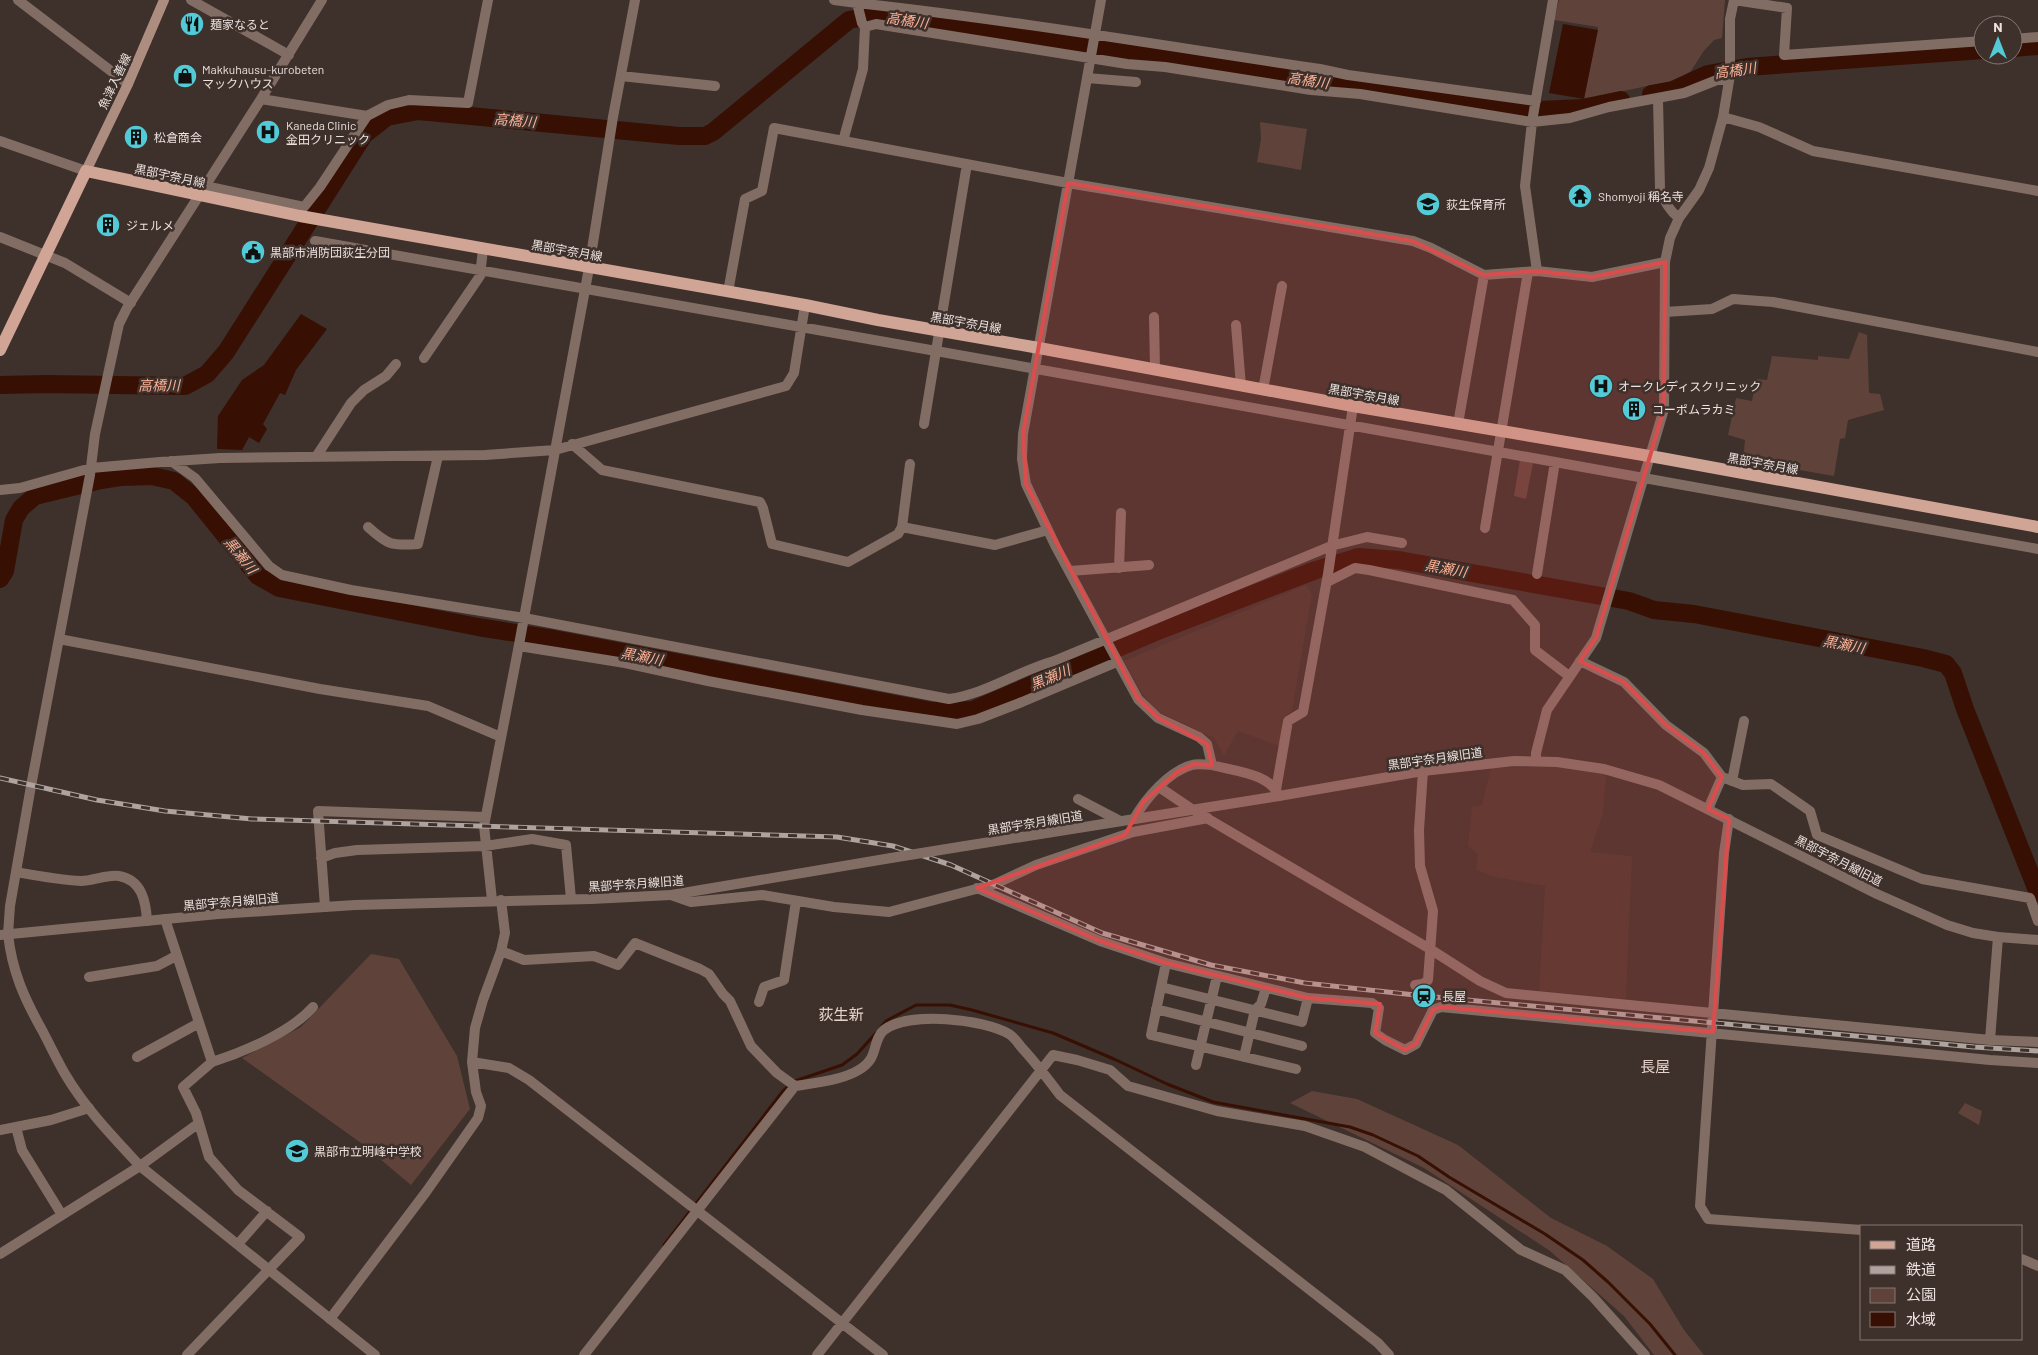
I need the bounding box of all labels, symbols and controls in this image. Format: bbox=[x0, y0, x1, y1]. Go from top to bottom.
water label: 高橋川 bbox=[885, 9, 931, 32]
restaurant icon: 麺家なると bbox=[179, 11, 205, 37]
north arrow bbox=[1973, 15, 2023, 65]
place label: 麺家なると bbox=[210, 17, 270, 31]
text: N bbox=[1993, 18, 2003, 35]
street label: 魚津入善線 bbox=[95, 51, 133, 111]
water label: 高橋川 bbox=[1713, 58, 1759, 81]
place label: Makkuhausu-kurobeten マックハウス bbox=[202, 62, 324, 90]
shop icon: Makkuhausu-kurobeten マックハウス bbox=[172, 63, 198, 89]
water label: 高橋川 bbox=[1286, 69, 1332, 92]
water label: 高橋川 bbox=[493, 110, 539, 130]
place label: Kaneda Clinic 金田クリニック bbox=[286, 118, 370, 146]
hospital icon: Kaneda Clinic 金田クリニック bbox=[255, 119, 281, 145]
building icon: 松倉商会 bbox=[123, 124, 149, 150]
place label: 松倉商会 bbox=[154, 130, 202, 144]
street label: 黒部宇奈月線 bbox=[133, 161, 207, 189]
temple icon: Shomyoji 稱名寺 bbox=[1567, 183, 1593, 209]
place label: Shomyoji 稱名寺 bbox=[1598, 189, 1684, 203]
school or university icon: 荻生保育所 bbox=[1415, 191, 1441, 217]
place label: 荻生保育所 bbox=[1446, 197, 1506, 211]
building icon: ジェルメ bbox=[95, 212, 121, 238]
place label: ジェルメ bbox=[126, 218, 174, 232]
street label: 黒部宇奈月線 bbox=[530, 237, 604, 263]
public building icon: 黒部市消防団荻生分団 bbox=[240, 239, 266, 265]
place label: 黒部市消防団荻生分団 bbox=[270, 245, 390, 259]
street label: 黒部宇奈月線 bbox=[929, 309, 1003, 335]
hospital icon: オークレディスクリニック bbox=[1588, 373, 1614, 399]
water label: 高橋川 bbox=[138, 376, 182, 394]
place label: オークレディスクリニック bbox=[1618, 379, 1761, 393]
street label: 黒部宇奈月線 bbox=[1327, 381, 1401, 407]
building icon: コーポムラカミ bbox=[1621, 396, 1647, 422]
place label: コーポムラカミ bbox=[1652, 402, 1735, 416]
street label: 黒部宇奈月線 bbox=[1726, 450, 1800, 476]
water label: 黒瀬川 bbox=[221, 533, 262, 578]
water label: 黒瀬川 bbox=[1424, 556, 1470, 580]
water label: 黒瀬川 bbox=[1822, 632, 1868, 657]
water label: 黒瀬川 bbox=[620, 644, 666, 669]
water label: 黒瀬川 bbox=[1027, 660, 1074, 693]
street label: 黒部宇奈月線旧道 bbox=[1386, 744, 1484, 772]
street label: 黒部宇奈月線旧道 bbox=[986, 808, 1084, 836]
street label: 黒部宇奈月線旧道 bbox=[1793, 832, 1885, 888]
street label: 黒部宇奈月線旧道 bbox=[588, 873, 684, 893]
street label: 黒部宇奈月線旧道 bbox=[183, 890, 279, 912]
station icon: 長屋 bbox=[1411, 983, 1437, 1009]
place label: 長屋 bbox=[1442, 989, 1466, 1003]
district label: 荻生新 bbox=[818, 1005, 864, 1023]
district label: 長屋 bbox=[1640, 1057, 1670, 1075]
school or university icon: 黒部市立明峰中学校 bbox=[284, 1138, 310, 1164]
place label: 黒部市立明峰中学校 bbox=[314, 1144, 422, 1158]
legend bbox=[1860, 1225, 2023, 1340]
text: 道路 bbox=[1906, 1235, 1936, 1253]
text: 鉄道 bbox=[1906, 1260, 1936, 1278]
text: 公園 bbox=[1906, 1285, 1936, 1303]
text: 水域 bbox=[1906, 1310, 1936, 1328]

